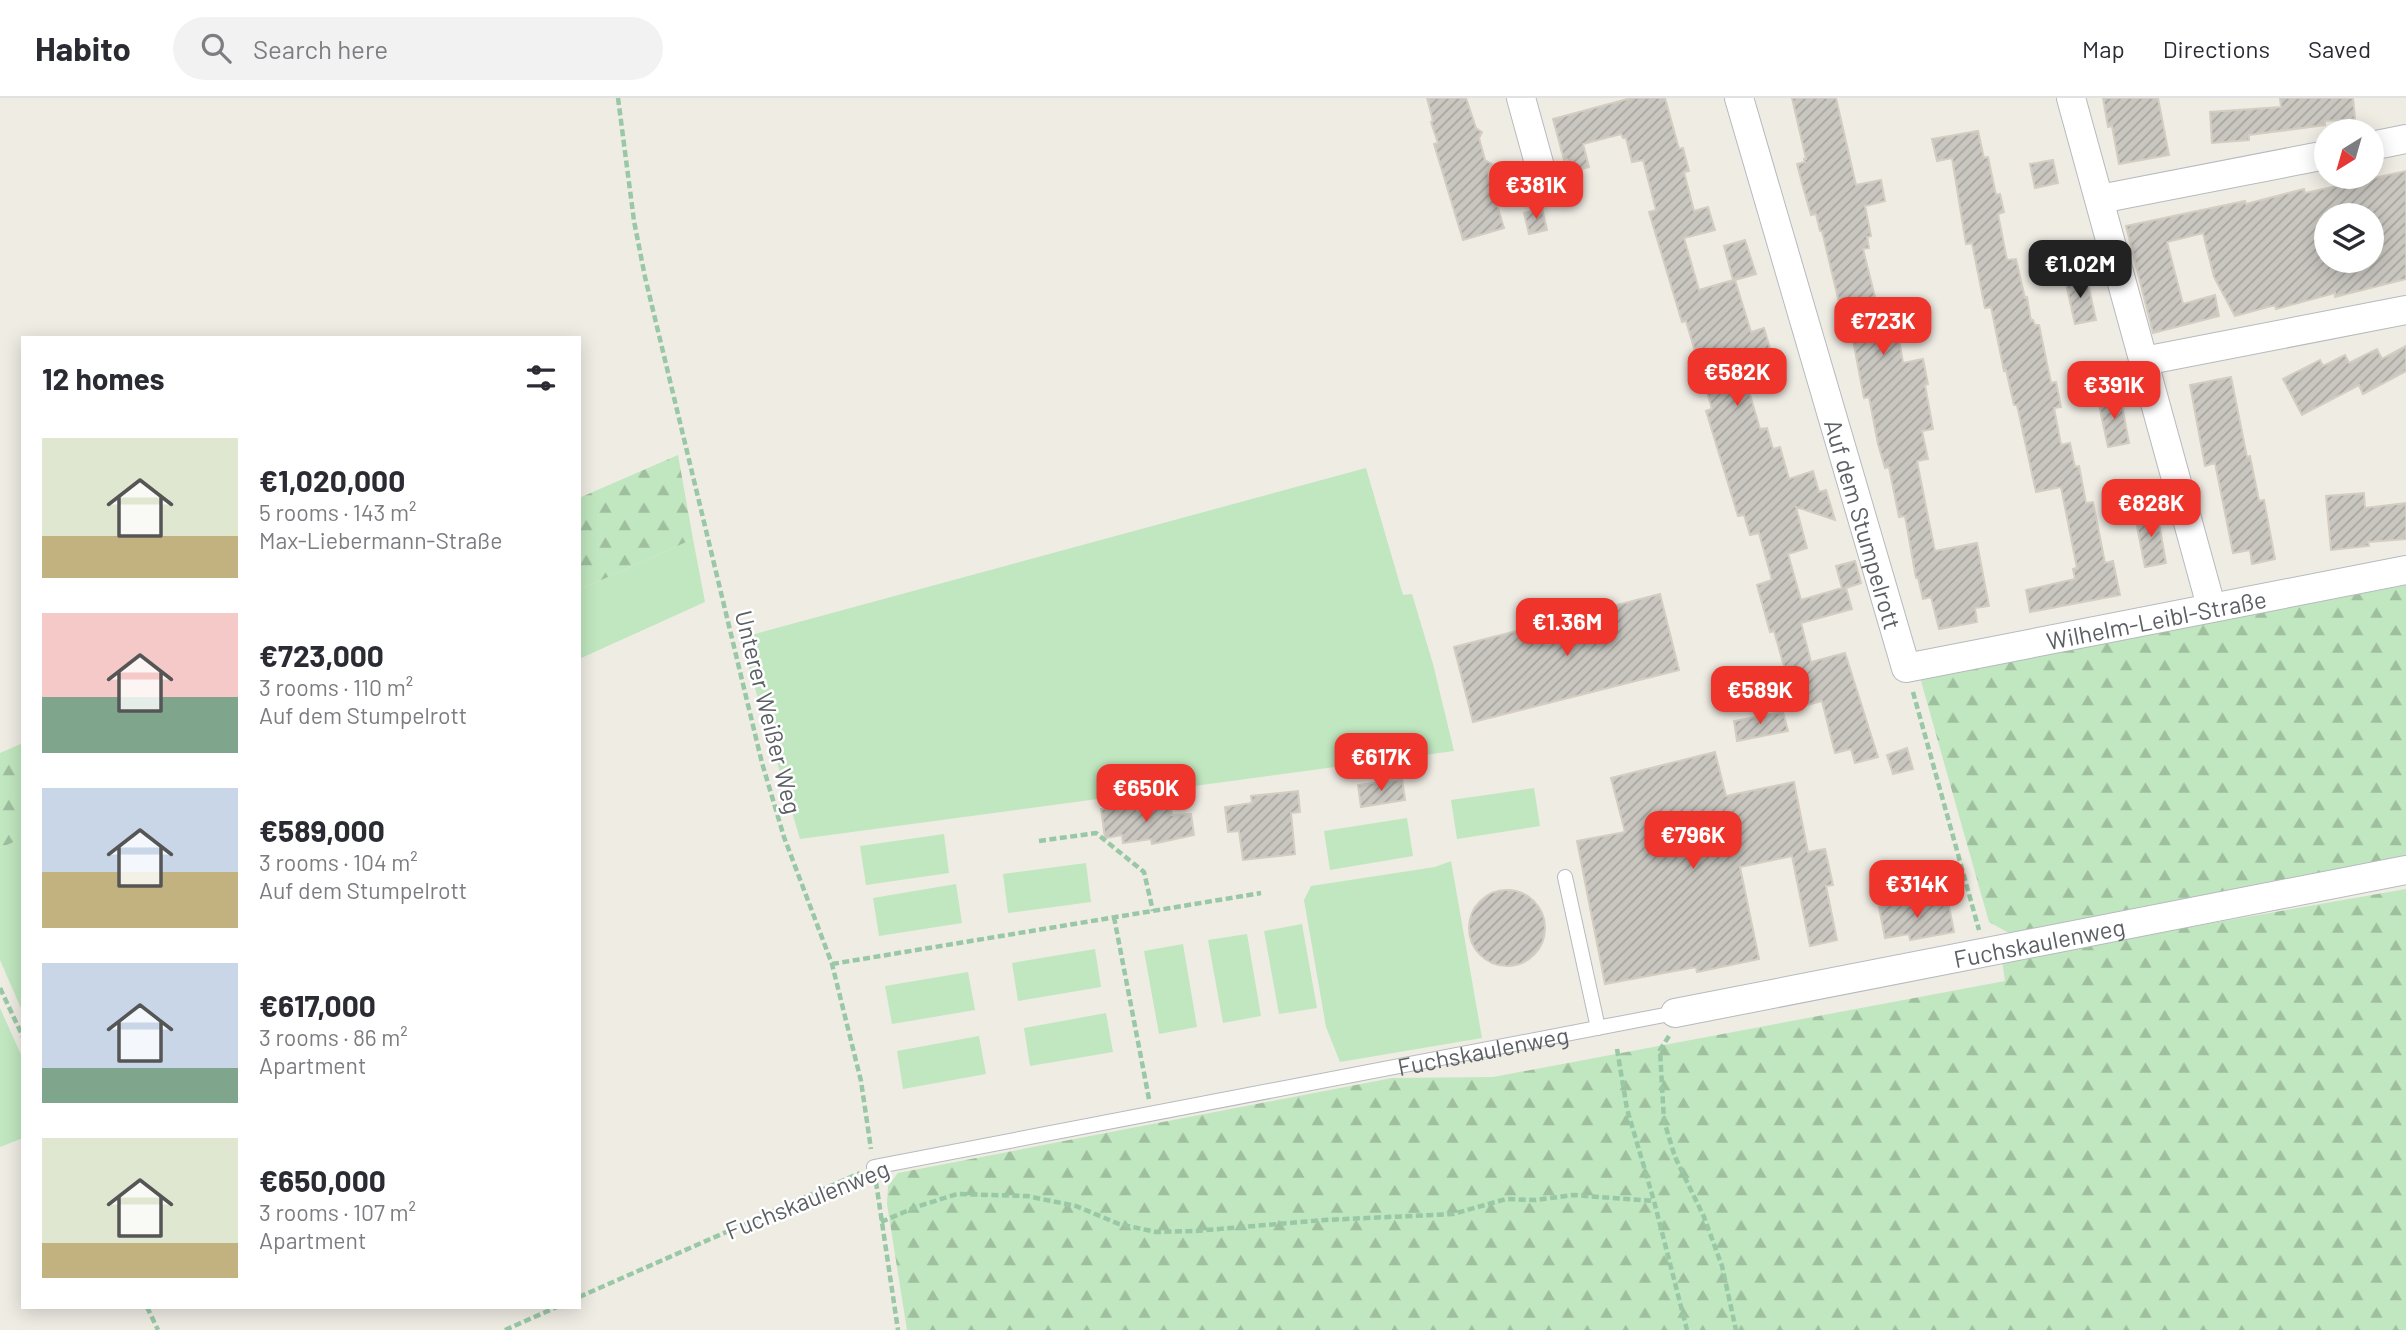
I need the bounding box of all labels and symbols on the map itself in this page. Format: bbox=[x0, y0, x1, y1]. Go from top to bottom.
north arrow bbox=[2314, 119, 2384, 189]
pin: €381K bbox=[1487, 162, 1585, 221]
pin: €1.02M bbox=[2023, 240, 2137, 300]
pin: €723K bbox=[1834, 298, 1932, 357]
pin: €582K bbox=[1688, 348, 1786, 408]
pin: €391K bbox=[2065, 362, 2163, 421]
street label: Auf dem Stumpelrott bbox=[1819, 416, 1908, 632]
pin: €828K bbox=[2102, 480, 2200, 539]
street label: Wilhelm-Leibl-Straße bbox=[2044, 583, 2269, 655]
pin: €1.36M bbox=[1510, 598, 1624, 658]
street label: Unterer Weißer Weg bbox=[730, 607, 808, 817]
pin: €589K bbox=[1711, 666, 1809, 726]
pin: €617K bbox=[1332, 734, 1430, 793]
pin: €650K bbox=[1097, 764, 1195, 824]
pin: €796K bbox=[1644, 812, 1742, 871]
pin: €314K bbox=[1868, 860, 1966, 920]
street label: Fuchskaulenweg bbox=[1951, 911, 2127, 973]
street label: Fuchskaulenweg bbox=[1395, 1019, 1571, 1081]
street label: Fuchskaulenweg bbox=[721, 1153, 893, 1245]

